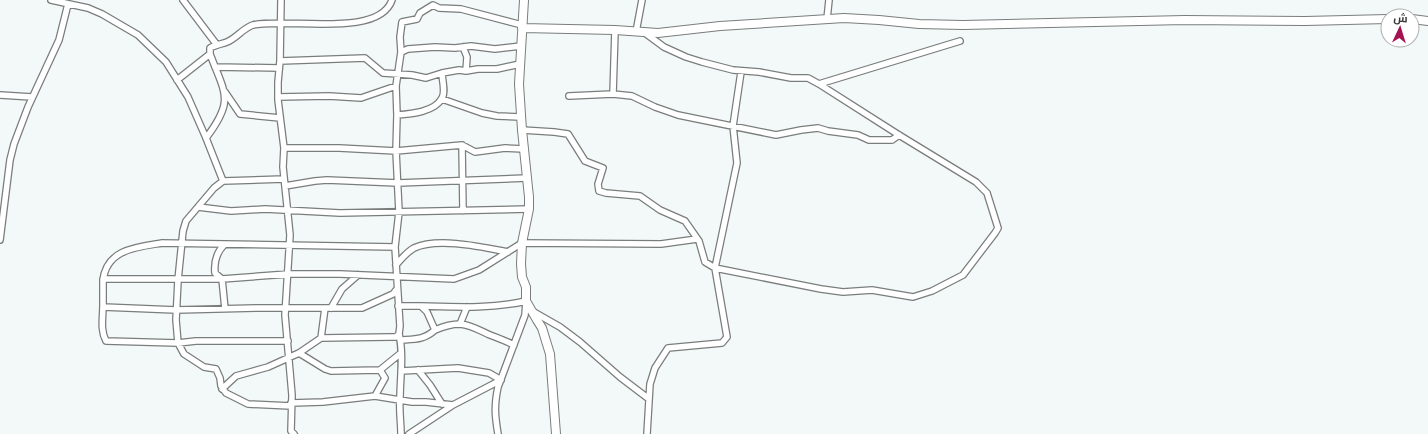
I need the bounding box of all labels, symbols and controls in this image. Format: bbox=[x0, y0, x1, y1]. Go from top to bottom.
north arrow bbox=[1380, 8, 1420, 48]
text: ش bbox=[1393, 12, 1408, 25]

